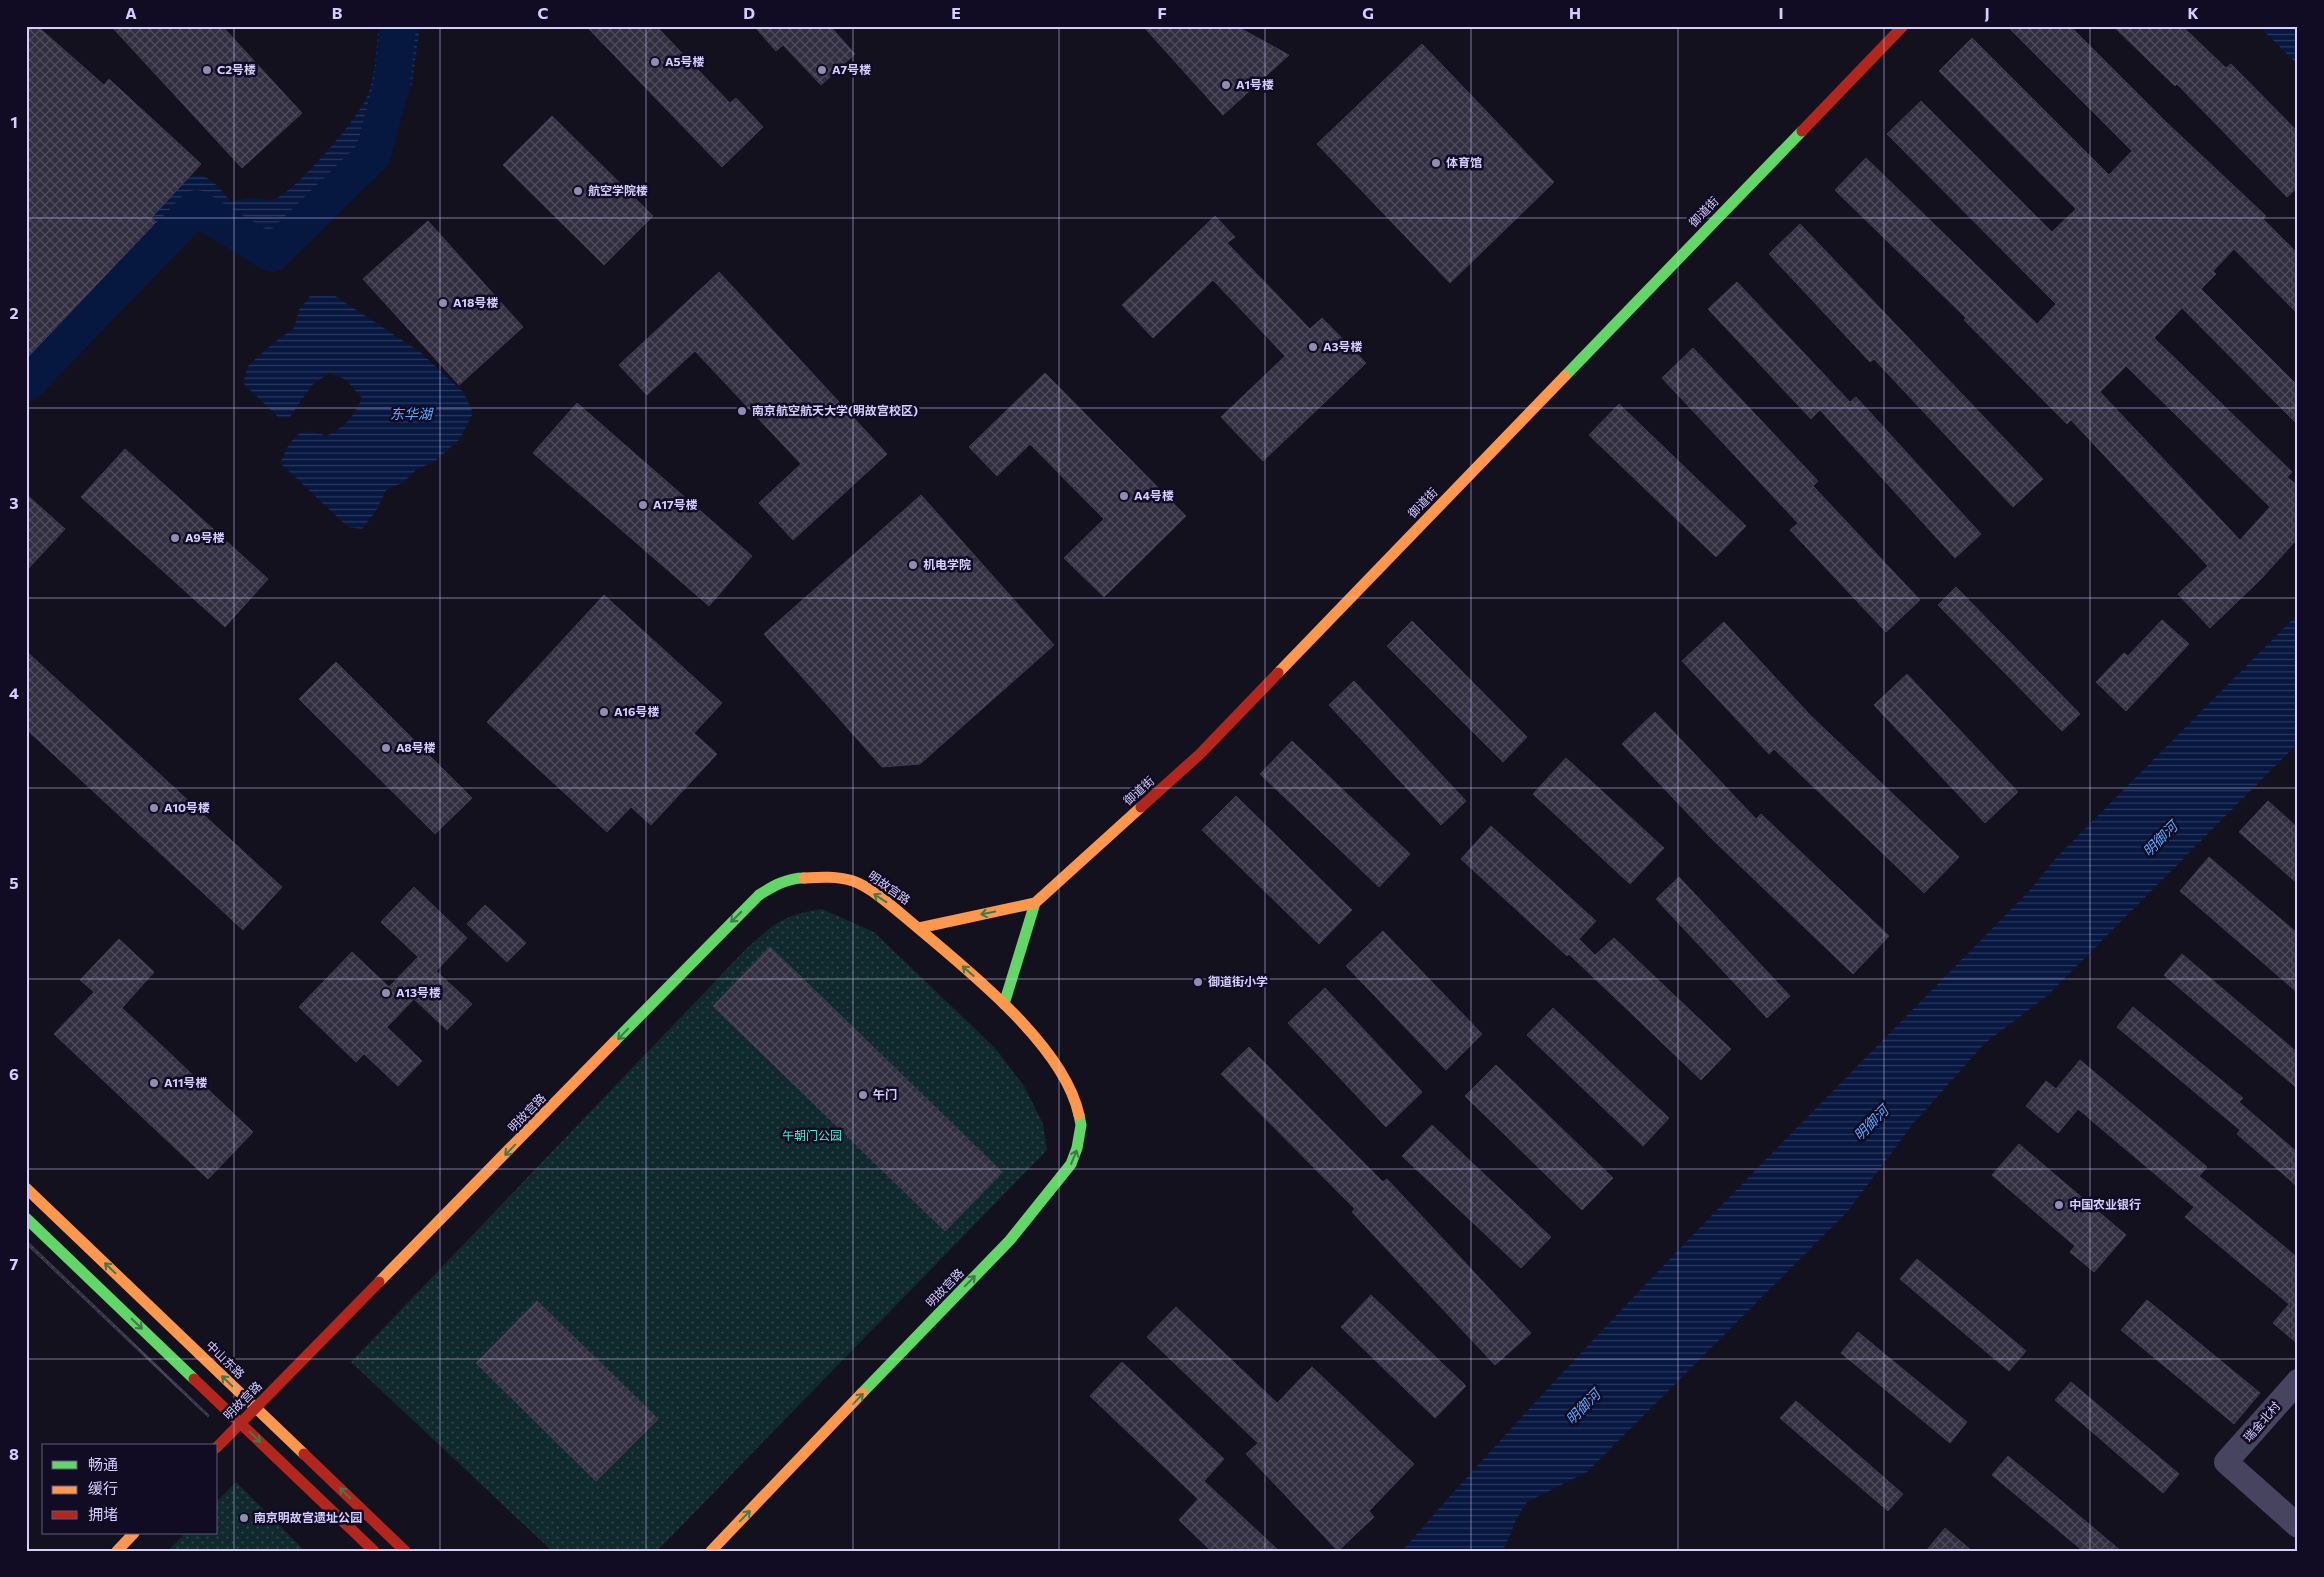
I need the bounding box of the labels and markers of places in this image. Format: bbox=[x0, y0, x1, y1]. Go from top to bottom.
place label: A5号楼 bbox=[665, 54, 705, 68]
marker: A5号楼 bbox=[649, 56, 661, 68]
place label: C2号楼 bbox=[217, 62, 256, 76]
place label: A7号楼 bbox=[832, 62, 871, 76]
marker: C2号楼 bbox=[201, 64, 213, 76]
marker: A7号楼 bbox=[816, 64, 828, 76]
place label: A1号楼 bbox=[1236, 77, 1274, 91]
marker: A1号楼 bbox=[1220, 79, 1232, 91]
place label: 体育馆 bbox=[1446, 155, 1482, 169]
marker: 体育馆 bbox=[1430, 157, 1442, 169]
place label: 航空学院楼 bbox=[588, 183, 648, 197]
marker: 航空学院楼 bbox=[572, 185, 584, 197]
place label: A18号楼 bbox=[453, 295, 498, 309]
marker: A18号楼 bbox=[437, 297, 449, 309]
place label: A3号楼 bbox=[1323, 339, 1363, 353]
marker: A3号楼 bbox=[1307, 341, 1319, 353]
place label: 南京航空航天大学(明故宫校区) bbox=[752, 403, 918, 417]
marker: 南京航空航天大学(明故宫校区) bbox=[736, 405, 748, 417]
place label: A4号楼 bbox=[1134, 488, 1174, 502]
marker: A4号楼 bbox=[1118, 490, 1130, 502]
place label: A17号楼 bbox=[653, 497, 698, 511]
marker: A17号楼 bbox=[637, 499, 649, 511]
place label: A9号楼 bbox=[185, 530, 225, 544]
marker: A9号楼 bbox=[169, 532, 181, 544]
place label: 机电学院 bbox=[923, 557, 971, 571]
marker: 机电学院 bbox=[907, 559, 919, 571]
place label: A16号楼 bbox=[614, 704, 659, 718]
marker: A16号楼 bbox=[598, 706, 610, 718]
place label: A8号楼 bbox=[396, 740, 436, 754]
marker: A8号楼 bbox=[380, 742, 392, 754]
place label: A10号楼 bbox=[164, 800, 210, 814]
marker: A10号楼 bbox=[148, 802, 160, 814]
place label: 御道街小学 bbox=[1208, 974, 1268, 988]
marker: 御道街小学 bbox=[1192, 976, 1204, 988]
place label: A13号楼 bbox=[396, 985, 441, 999]
marker: A13号楼 bbox=[380, 987, 392, 999]
place label: A11号楼 bbox=[164, 1075, 207, 1089]
marker: A11号楼 bbox=[148, 1077, 160, 1089]
place label: 午门 bbox=[873, 1087, 897, 1101]
marker: 午门 bbox=[857, 1089, 869, 1101]
place label: 中国农业银行 bbox=[2069, 1197, 2141, 1211]
marker: 中国农业银行 bbox=[2053, 1199, 2065, 1211]
place label: 南京明故宫遗址公园 bbox=[254, 1510, 362, 1524]
marker: 南京明故宫遗址公园 bbox=[238, 1512, 250, 1524]

